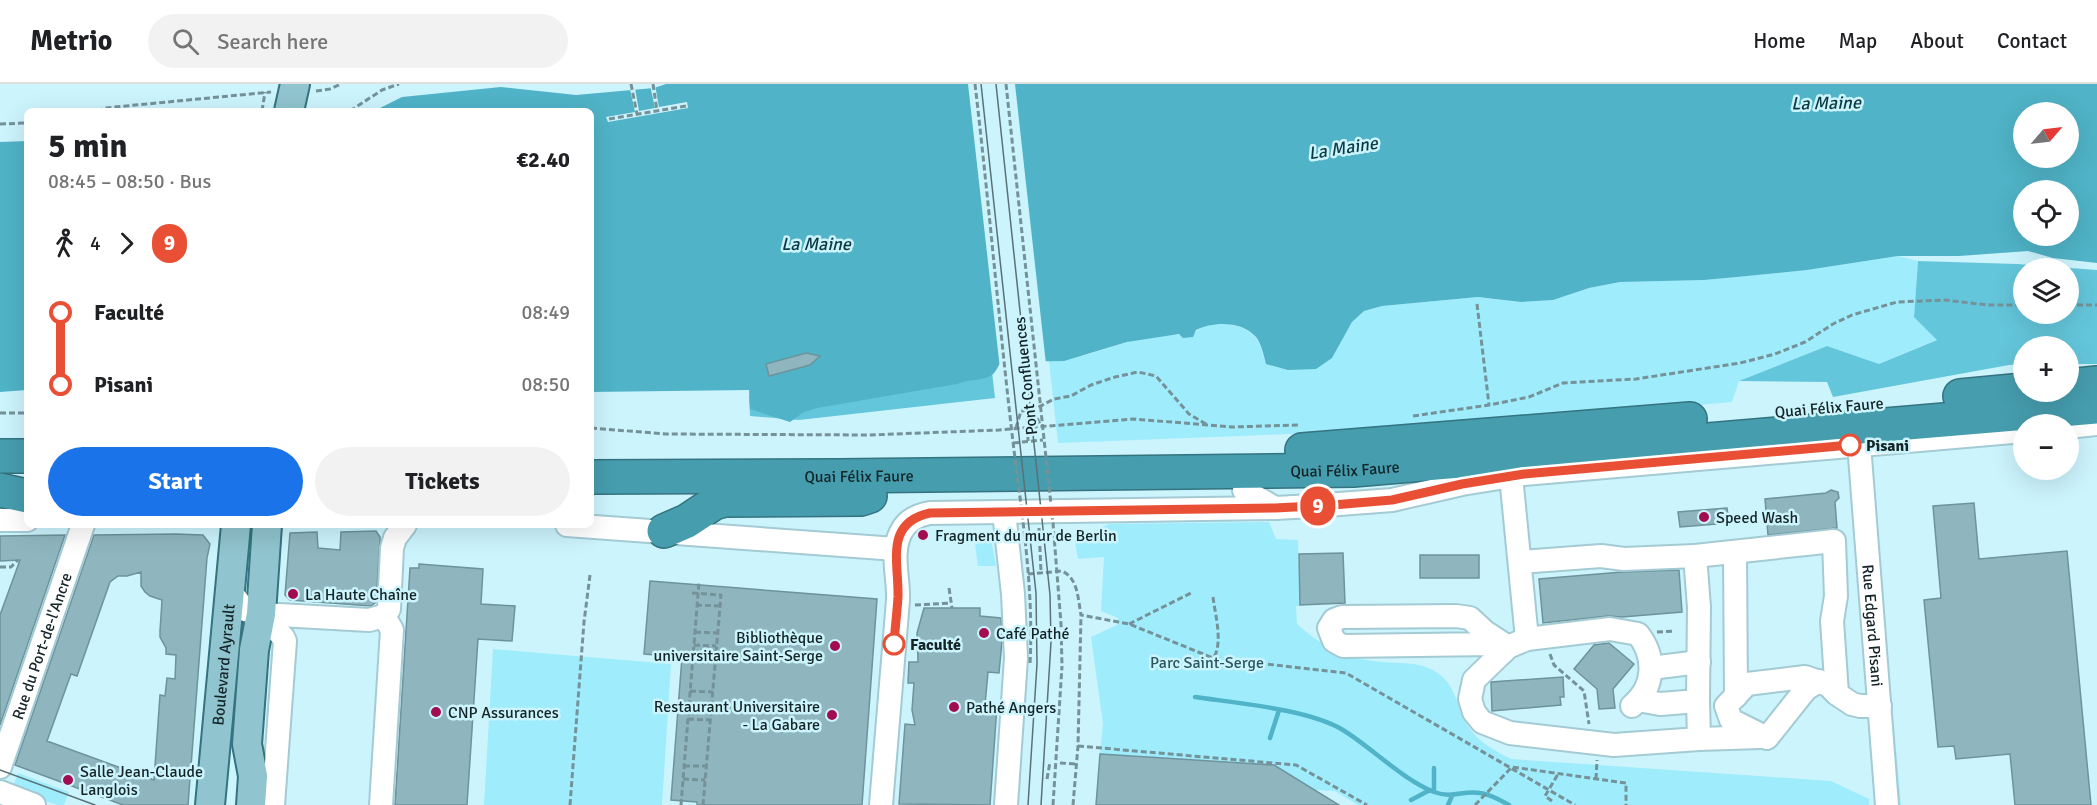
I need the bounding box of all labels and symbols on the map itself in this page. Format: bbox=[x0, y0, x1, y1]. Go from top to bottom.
water label: La Maine bbox=[1791, 91, 1862, 115]
north arrow bbox=[2013, 102, 2079, 168]
water label: La Maine bbox=[1307, 132, 1380, 164]
water label: La Maine bbox=[781, 233, 852, 255]
street label: Pont Confluences bbox=[1010, 316, 1042, 436]
street label: Quai Félix Faure bbox=[1774, 393, 1884, 423]
marker: Pisani bbox=[1839, 434, 1861, 456]
place label: Pisani bbox=[1866, 436, 1909, 456]
street label: Quai Félix Faure bbox=[1290, 457, 1400, 482]
street label: Quai Félix Faure bbox=[804, 466, 914, 487]
line badge: 9 bbox=[1298, 486, 1338, 526]
place label: Speed Wash bbox=[1716, 508, 1798, 528]
marker: Speed Wash bbox=[1697, 510, 1711, 524]
place label: Fragment du mur de Berlin bbox=[935, 526, 1117, 546]
marker: Fragment du mur de Berlin bbox=[916, 528, 930, 542]
street label: Rue Edgard Pisani bbox=[1857, 563, 1887, 688]
street label: Rue du Port-de-l'Ancre bbox=[8, 570, 77, 722]
place label: La Haute Chaîne bbox=[305, 585, 417, 605]
marker: La Haute Chaîne bbox=[286, 587, 300, 601]
street label: Boulevard Ayrault bbox=[208, 603, 240, 726]
place label: Café Pathé bbox=[996, 624, 1069, 644]
marker: Café Pathé bbox=[977, 626, 991, 640]
place label: Bibliothèque universitaire Saint-Serge bbox=[654, 628, 823, 666]
marker: Faculté bbox=[883, 633, 905, 655]
place label: Faculté bbox=[910, 635, 961, 655]
marker: Bibliothèque universitaire Saint-Serge bbox=[828, 639, 842, 653]
park label: Parc Saint-Serge bbox=[1150, 653, 1264, 673]
place label: Restaurant Universitaire - La Gabare bbox=[654, 697, 820, 735]
place label: Pathé Angers bbox=[966, 698, 1056, 718]
marker: Pathé Angers bbox=[947, 700, 961, 714]
place label: CNP Assurances bbox=[448, 703, 559, 723]
marker: CNP Assurances bbox=[429, 705, 443, 719]
marker: Restaurant Universitaire - La Gabare bbox=[825, 708, 839, 722]
place label: Salle Jean-Claude Langlois bbox=[80, 762, 203, 800]
marker: Salle Jean-Claude Langlois bbox=[61, 773, 75, 787]

